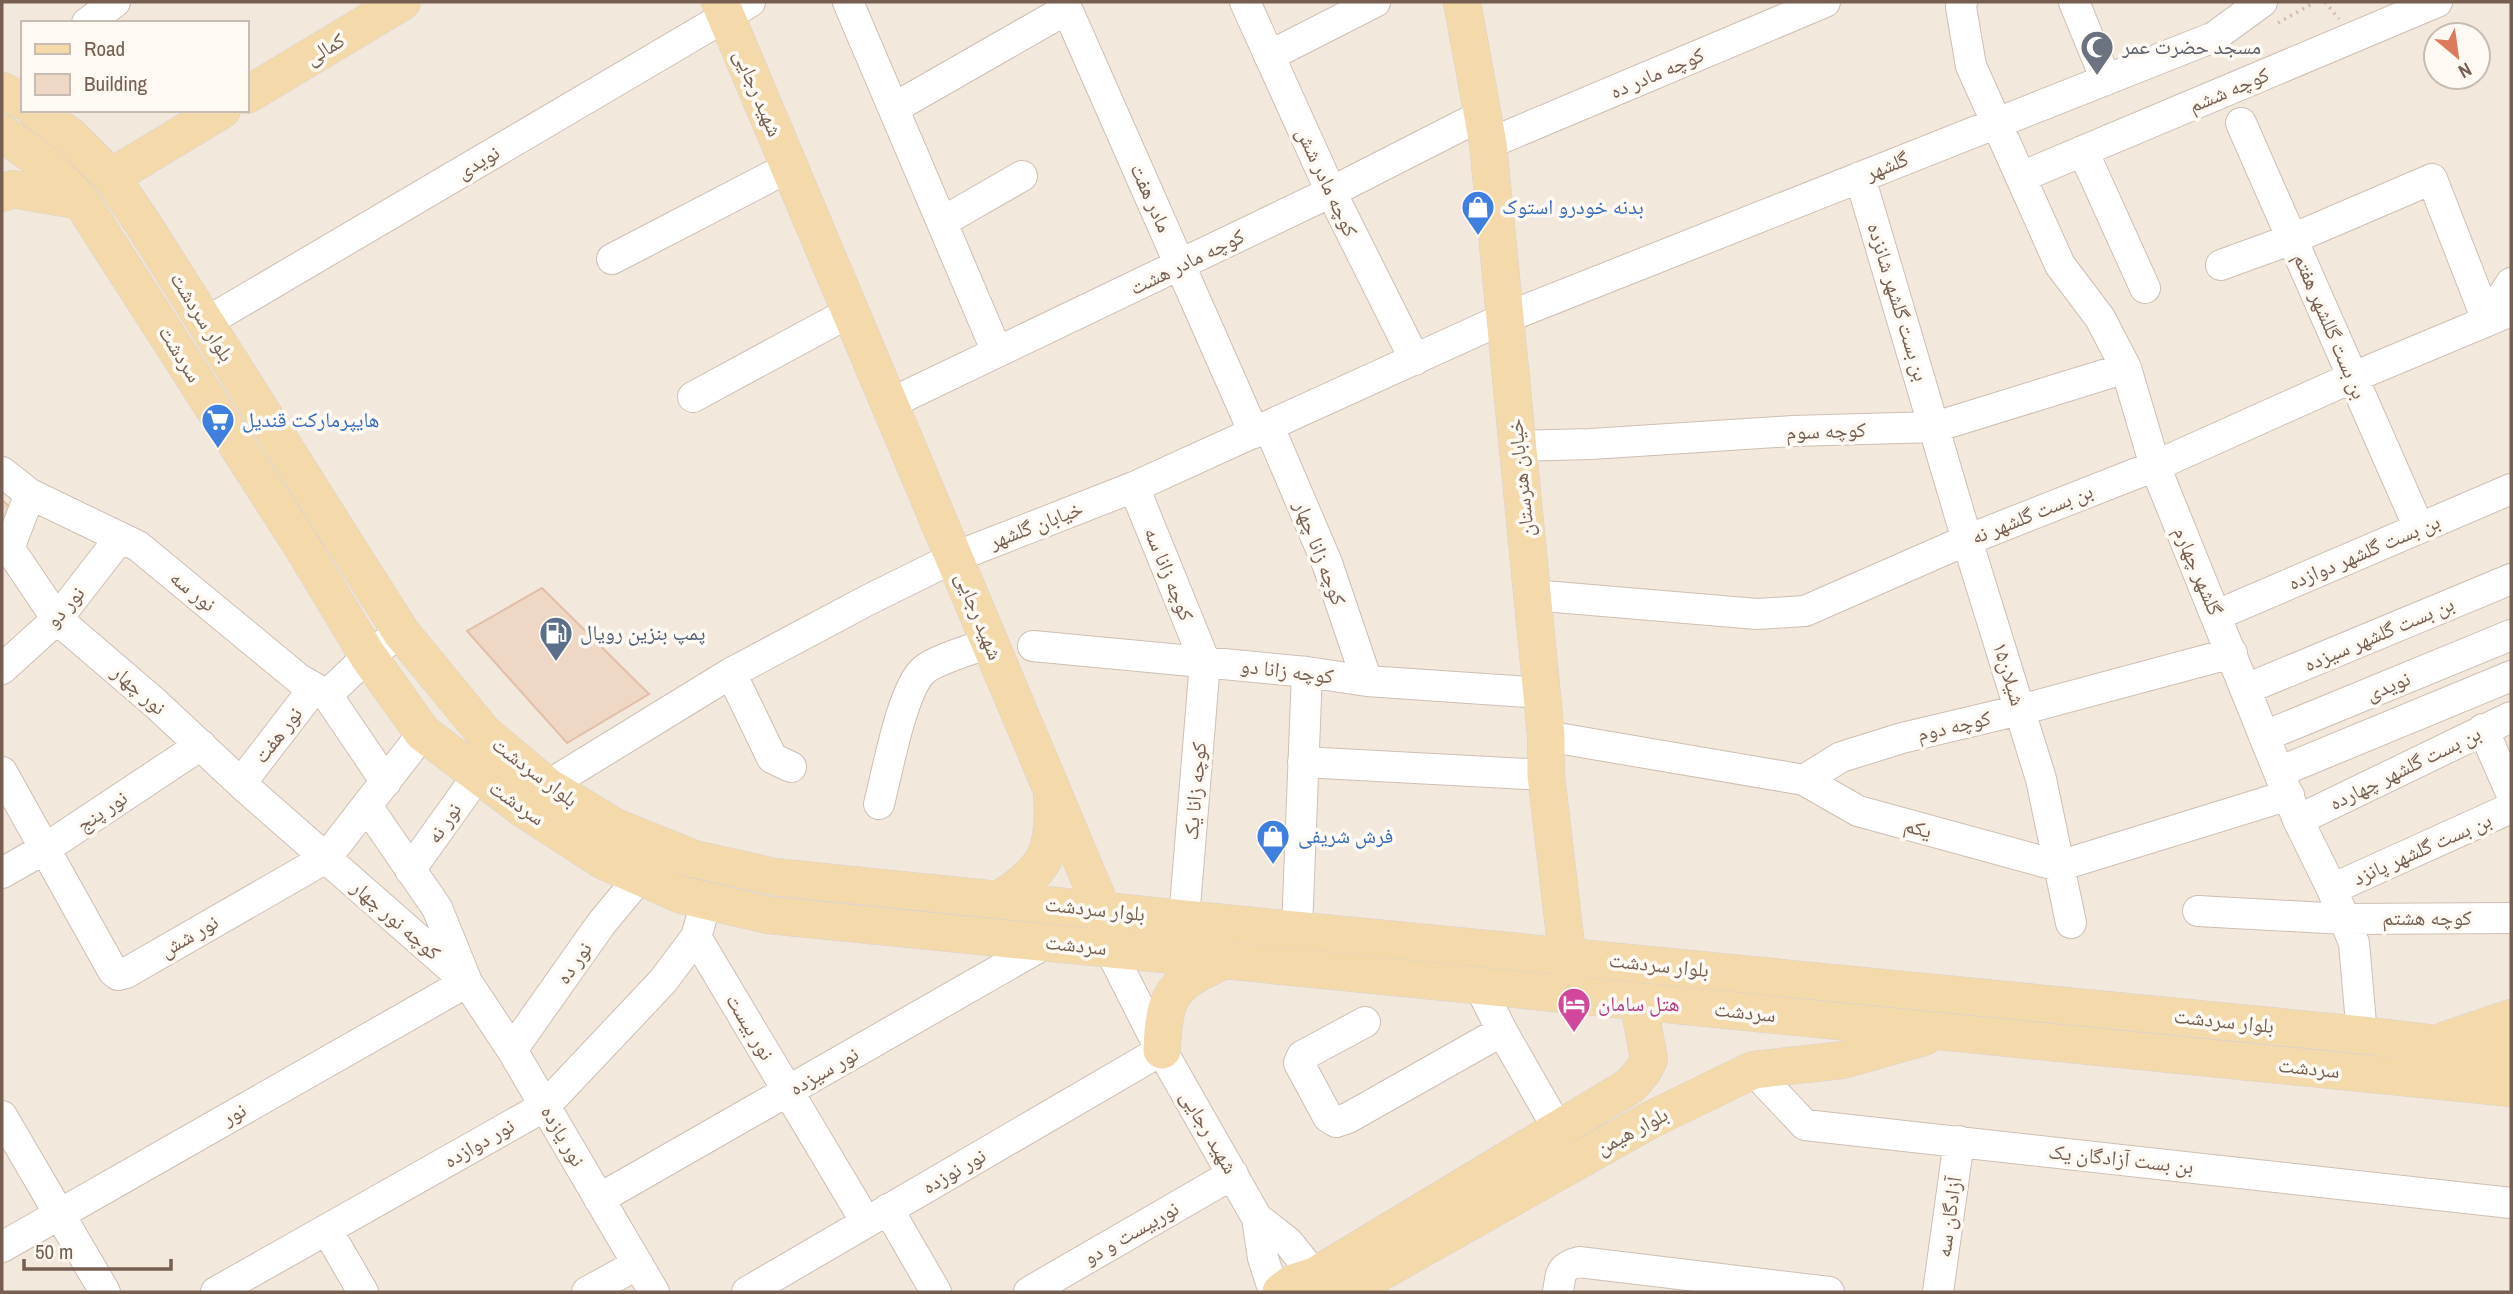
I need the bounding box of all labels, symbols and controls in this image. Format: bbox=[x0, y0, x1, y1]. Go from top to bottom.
legend bbox=[21, 21, 248, 112]
north arrow bbox=[2422, 21, 2492, 91]
street label: کمالی bbox=[299, 25, 350, 72]
mosque icon: مسجد حضرت عمر bbox=[2078, 28, 2116, 77]
place label: مسجد حضرت عمر bbox=[2121, 32, 2261, 61]
text: Road bbox=[84, 34, 125, 63]
street label: کوچه مادر ده bbox=[1605, 40, 1709, 105]
street label: شهید رجایی bbox=[727, 45, 790, 141]
text: N bbox=[2454, 57, 2476, 85]
street label: کوچه ششم bbox=[2184, 59, 2274, 119]
text: Building bbox=[84, 69, 148, 98]
street label: کوچه مادر شش bbox=[1289, 122, 1366, 242]
street label: نویدی bbox=[451, 138, 505, 186]
street label: گلشهر bbox=[1860, 144, 1913, 188]
street label: مادر هفت bbox=[1123, 159, 1179, 237]
shop icon: بدنه خودرو استوک bbox=[1459, 188, 1497, 237]
place label: بدنه خودرو استوک bbox=[1502, 192, 1644, 221]
street label: بن بست گلشهر شانزده bbox=[1861, 219, 1936, 385]
street label: کوچه مادر هشت bbox=[1125, 221, 1249, 302]
street label: بن بست گللشهر هفتم bbox=[2287, 248, 2374, 403]
street label: بلوار سردشت bbox=[165, 268, 239, 366]
street label: سردشت bbox=[153, 321, 207, 387]
supermarket icon: هایپرمارکت قندیل bbox=[199, 401, 237, 450]
place label: هایپرمارکت قندیل bbox=[242, 405, 379, 434]
street label: کوچه سوم bbox=[1785, 415, 1867, 446]
street label: خیابان هنرستان bbox=[1500, 418, 1541, 539]
street label: بن بست گلشهر نه bbox=[1967, 476, 2097, 551]
street label: خیابان گلشهر bbox=[984, 493, 1087, 556]
street label: کوچه زانا چهار bbox=[1287, 495, 1354, 610]
street label: بن بست گلشهر دوازده bbox=[2283, 506, 2444, 597]
street label: گلشهر چهارم bbox=[2167, 522, 2230, 620]
street label: کوچه زانا سه bbox=[1138, 523, 1201, 625]
street label: نور سه bbox=[164, 563, 223, 618]
street label: شهید رجایی bbox=[949, 567, 1010, 664]
street label: نور دو bbox=[38, 579, 91, 634]
street label: بن بست گلشهر سیزده bbox=[2299, 589, 2458, 678]
fuel station icon: پمپ بنزین رویال bbox=[537, 614, 575, 663]
place label: پمپ بنزین رویال bbox=[580, 618, 705, 647]
street label: شیلان۱۵ bbox=[1986, 638, 2033, 709]
street label: کوچه زانا دو bbox=[1239, 650, 1336, 691]
street label: نور چهار bbox=[105, 657, 173, 721]
street label: نویدی bbox=[2361, 664, 2414, 708]
street label: نور هفت bbox=[246, 700, 309, 769]
street label: کوچه دوم bbox=[1914, 703, 1994, 748]
street label: بن بست گلشهر چهارده bbox=[2324, 718, 2486, 817]
street label: بلوار سردشت bbox=[487, 732, 583, 812]
street label: کوچه زانا یک bbox=[1176, 740, 1213, 841]
street label: سردشت bbox=[484, 775, 550, 831]
street label: نور پنج bbox=[70, 783, 133, 838]
street label: نور نه bbox=[419, 796, 468, 849]
street label: بن بست گلشهر پانزد bbox=[2348, 805, 2496, 892]
street label: یکم bbox=[1901, 810, 1936, 845]
shop icon: فرش شریفی bbox=[1254, 817, 1292, 866]
place label: فرش شریفی bbox=[1298, 821, 1393, 850]
street label: کوچه نور چهار bbox=[345, 872, 447, 967]
street label: بلوار سردشت bbox=[1043, 889, 1147, 928]
street label: کوچه هشتم bbox=[2382, 903, 2472, 932]
street label: نور شش bbox=[154, 907, 224, 964]
street label: سردشت bbox=[1044, 927, 1108, 962]
street label: نور ده bbox=[549, 936, 599, 990]
street label: بلوار سردشت bbox=[1607, 945, 1711, 984]
hotel icon: هتل سامان bbox=[1555, 985, 1593, 1034]
street label: نور بیست bbox=[719, 988, 782, 1065]
place label: هتل سامان bbox=[1598, 989, 1680, 1018]
street label: سردشت bbox=[1713, 994, 1777, 1029]
street label: بلوار سردشت bbox=[2172, 1001, 2276, 1040]
street label: نور سیزده bbox=[784, 1039, 864, 1102]
street label: سردشت bbox=[2277, 1050, 2341, 1085]
street label: شهید رجایی bbox=[1174, 1084, 1245, 1179]
street label: نور bbox=[215, 1095, 251, 1132]
street label: بلوار هیمن bbox=[1591, 1099, 1673, 1162]
street label: نور یازده bbox=[534, 1100, 593, 1172]
street label: نور دوازده bbox=[438, 1111, 520, 1174]
street label: بن بست آزادگان یک bbox=[2047, 1136, 2195, 1181]
street label: نور نوزده bbox=[916, 1141, 991, 1200]
street label: آزادگان سه bbox=[1928, 1174, 1969, 1259]
street label: نوربیست و دو bbox=[1078, 1193, 1184, 1272]
scale bar bbox=[24, 1228, 172, 1272]
text: 50 m bbox=[35, 1237, 73, 1266]

